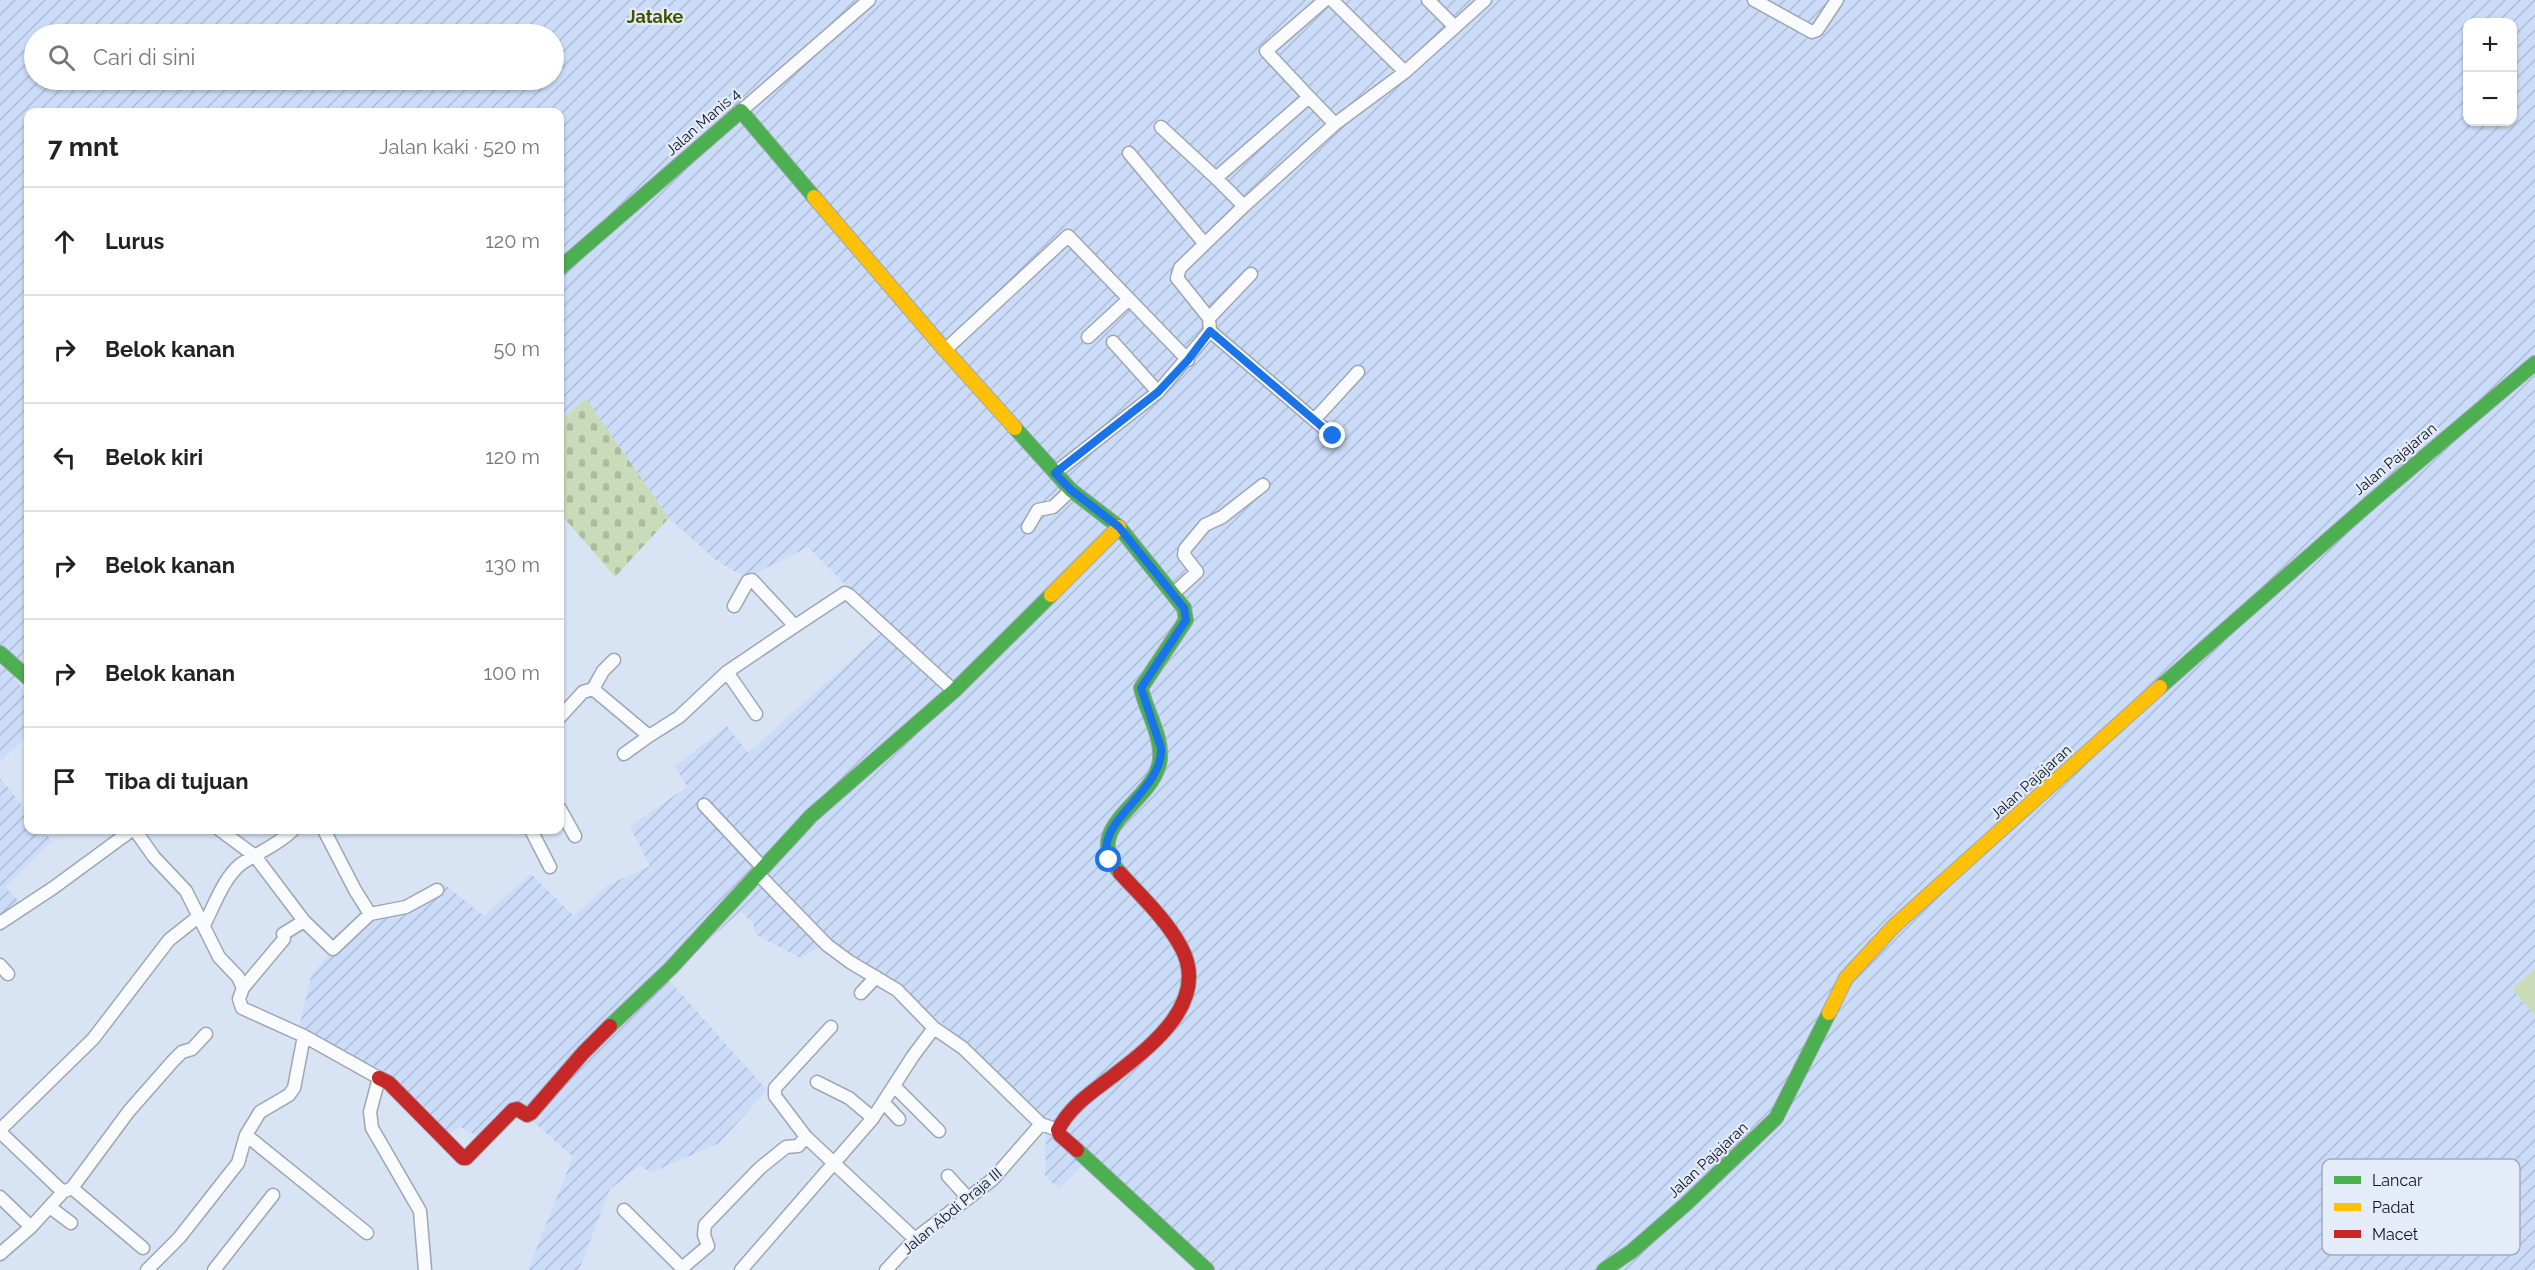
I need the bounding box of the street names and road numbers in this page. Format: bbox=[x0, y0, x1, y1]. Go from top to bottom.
street label: Jalan Manis 4 bbox=[662, 85, 744, 159]
street label: Jalan Pajajaran bbox=[2350, 419, 2440, 499]
street label: Jalan Pajajaran bbox=[1987, 741, 2075, 823]
street label: Jalan Pajajaran bbox=[1664, 1118, 1752, 1202]
street label: Jalan Abdi Praja III bbox=[898, 1164, 1006, 1258]

